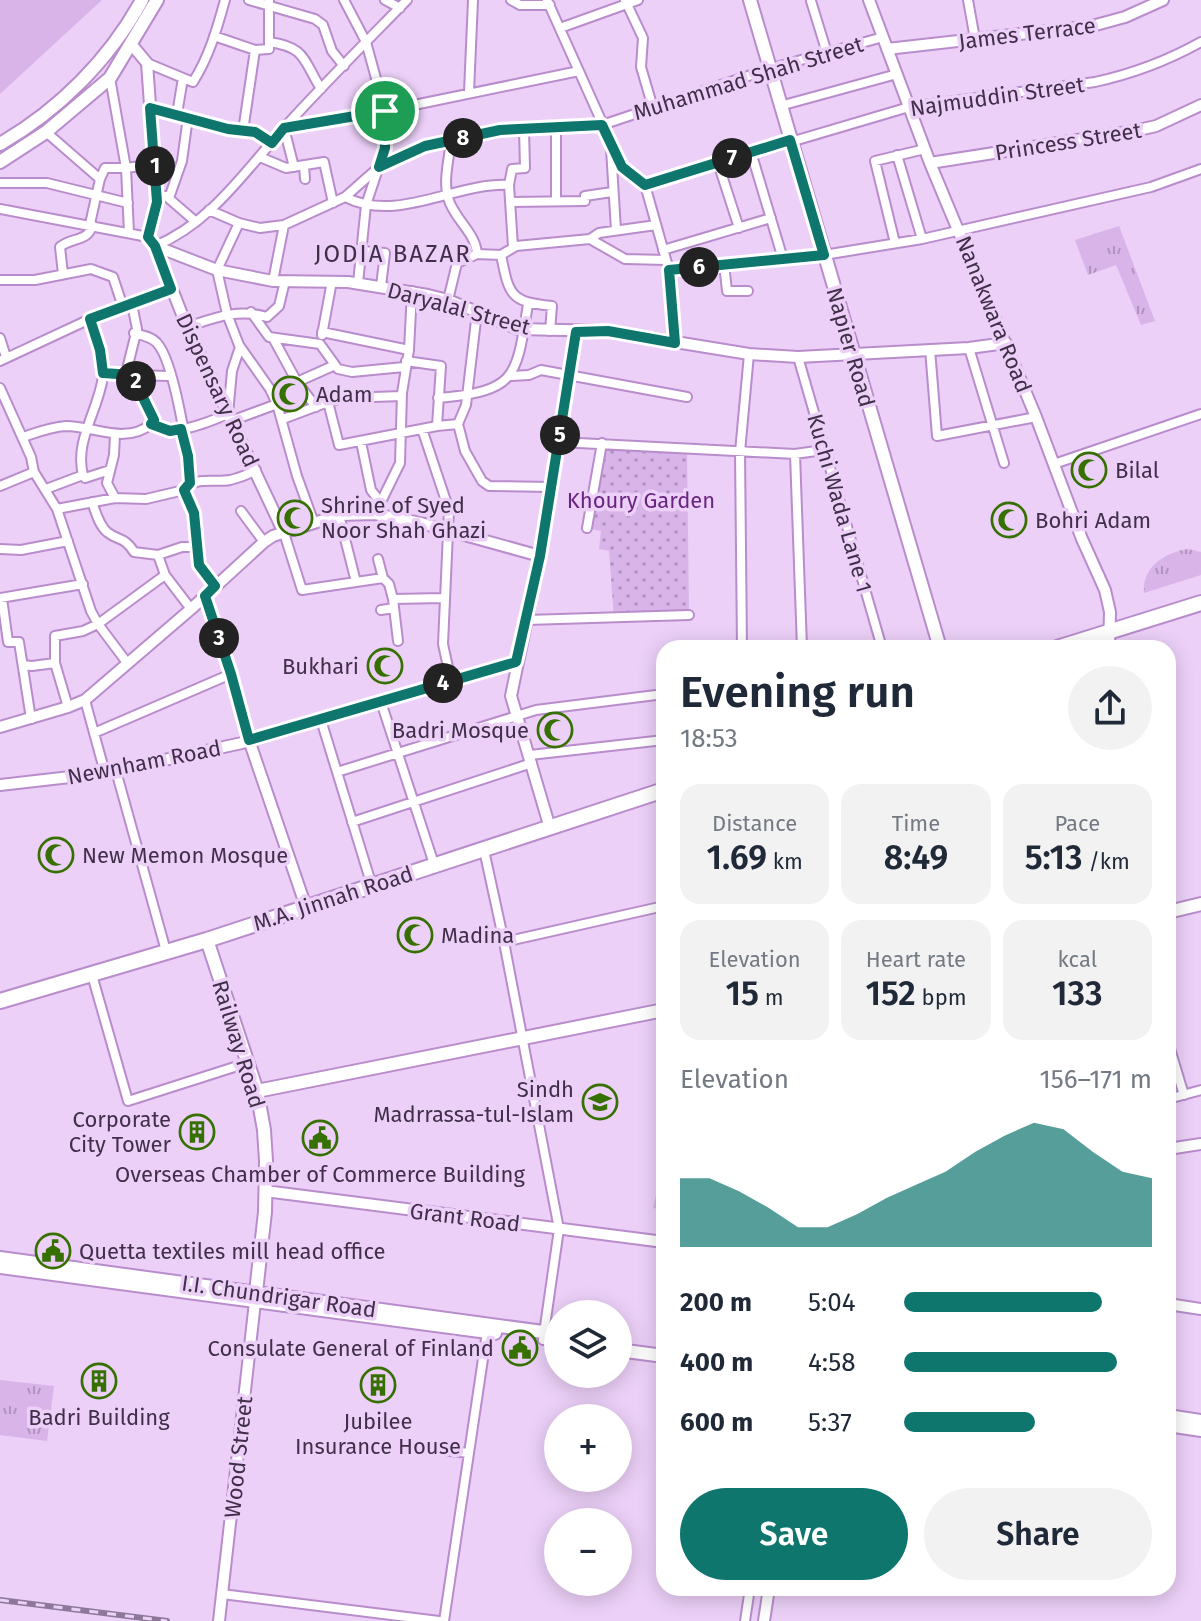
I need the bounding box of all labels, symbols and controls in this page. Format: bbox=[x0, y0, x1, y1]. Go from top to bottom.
street label: James Terrace bbox=[957, 12, 1097, 55]
street label: Muhammad Shah Street bbox=[630, 31, 866, 126]
street label: Najmuddin Street bbox=[908, 71, 1086, 122]
pin bbox=[351, 77, 419, 145]
icon: arrive bbox=[363, 89, 407, 133]
street label: Princess Street bbox=[993, 117, 1143, 166]
pin: 8 bbox=[443, 118, 483, 158]
text: 8 bbox=[457, 124, 469, 151]
pin: 7 bbox=[712, 138, 752, 178]
text: 7 bbox=[727, 144, 737, 171]
pin: 1 bbox=[135, 146, 175, 186]
text: 1 bbox=[150, 152, 160, 179]
street label: Nanakwara Road bbox=[950, 232, 1037, 397]
district label: JODIA BAZAR bbox=[314, 240, 472, 268]
pin: 6 bbox=[679, 247, 719, 287]
text: 6 bbox=[693, 253, 705, 280]
street label: Daryalal Street bbox=[385, 276, 533, 341]
street label: Napier Road bbox=[821, 284, 880, 410]
street label: Dispensary Road bbox=[170, 309, 265, 471]
pin: 2 bbox=[116, 361, 156, 401]
text: 2 bbox=[130, 367, 142, 394]
mosque icon: Adam bbox=[271, 375, 309, 413]
place label: Adam bbox=[316, 381, 373, 408]
street label: Kuchi Wada Lane 1 bbox=[801, 411, 878, 595]
pin: 5 bbox=[540, 415, 580, 455]
text: 5 bbox=[554, 421, 566, 448]
mosque icon: Bilal bbox=[1070, 451, 1108, 489]
place label: Bilal bbox=[1115, 457, 1159, 484]
park label: Khoury Garden bbox=[567, 487, 715, 514]
place label: Shrine of Syed Noor Shah Ghazi bbox=[321, 492, 486, 544]
mosque icon: Shrine of Syed Noor Shah Ghazi bbox=[276, 499, 314, 537]
mosque icon: Bohri Adam bbox=[990, 501, 1028, 539]
place label: Bohri Adam bbox=[1035, 507, 1151, 534]
pin: 3 bbox=[199, 618, 239, 658]
text: 3 bbox=[213, 624, 225, 651]
mosque icon: Bukhari bbox=[366, 647, 404, 685]
place label: Bukhari bbox=[282, 653, 359, 680]
pin: 4 bbox=[423, 663, 463, 703]
text: Evening run bbox=[680, 666, 915, 719]
button: share bbox=[1068, 666, 1152, 750]
text: 4 bbox=[437, 669, 449, 696]
mosque icon: Badri Mosque bbox=[536, 711, 574, 749]
place label: Badri Mosque bbox=[392, 717, 529, 744]
text: 18:53 bbox=[680, 723, 738, 754]
street label: Newnham Road bbox=[65, 734, 223, 791]
text: Distance bbox=[712, 810, 797, 837]
text: Time bbox=[892, 810, 940, 837]
text: Pace bbox=[1055, 810, 1100, 837]
mosque icon: New Memon Mosque bbox=[37, 836, 75, 874]
text: 1.69 bbox=[706, 837, 767, 878]
text: 8:49 bbox=[884, 837, 948, 878]
text: 5:13 bbox=[1025, 837, 1083, 878]
place label: New Memon Mosque bbox=[82, 842, 288, 869]
text: km bbox=[767, 848, 803, 875]
text: /km bbox=[1083, 848, 1130, 875]
street label: M.A. Jinnah Road bbox=[250, 860, 416, 937]
mosque icon: Madina bbox=[396, 916, 434, 954]
place label: Madina bbox=[441, 922, 514, 949]
text: Elevation bbox=[709, 946, 801, 973]
text: Heart rate bbox=[866, 946, 966, 973]
text: kcal bbox=[1058, 946, 1097, 973]
text: 15 bbox=[726, 973, 759, 1014]
text: 152 bbox=[865, 973, 916, 1014]
text: 133 bbox=[1052, 973, 1103, 1014]
street label: Railway Road bbox=[206, 977, 271, 1111]
text: m bbox=[759, 984, 784, 1011]
text: bpm bbox=[916, 984, 967, 1011]
text: Elevation bbox=[680, 1064, 789, 1095]
text: 156–171 m bbox=[1039, 1064, 1152, 1095]
place label: Sindh Madrrassa-tul-Islam bbox=[373, 1076, 574, 1128]
school or university icon: Sindh Madrrassa-tul-Islam bbox=[581, 1083, 619, 1121]
place label: Corporate City Tower bbox=[69, 1106, 172, 1158]
building icon: Corporate City Tower bbox=[178, 1113, 216, 1151]
public building icon: Overseas Chamber of Commerce Building bbox=[301, 1119, 339, 1157]
place label: Overseas Chamber of Commerce Building bbox=[115, 1161, 525, 1188]
street label: Grant Road bbox=[408, 1197, 522, 1238]
public building icon: Quetta textiles mill head office bbox=[34, 1232, 72, 1270]
place label: Quetta textiles mill head office bbox=[79, 1238, 386, 1265]
street label: I.I. Chundrigar Road bbox=[180, 1269, 378, 1324]
text: 200 m bbox=[680, 1287, 752, 1318]
text: 5:04 bbox=[808, 1287, 856, 1318]
map controls bbox=[544, 1300, 632, 1596]
button: layers bbox=[544, 1300, 632, 1388]
public building icon: Consulate General of Finland bbox=[501, 1329, 539, 1367]
place label: Consulate General of Finland bbox=[208, 1335, 494, 1362]
text: 400 m bbox=[680, 1347, 753, 1378]
text: 4:58 bbox=[808, 1347, 856, 1378]
building icon: Badri Building bbox=[80, 1362, 118, 1400]
building icon: Jubilee Insurance House bbox=[359, 1366, 397, 1404]
street label: Wood Street bbox=[219, 1395, 258, 1519]
place label: Badri Building bbox=[28, 1404, 170, 1431]
button: + bbox=[544, 1404, 632, 1492]
text: 600 m bbox=[680, 1407, 753, 1438]
text: 5:37 bbox=[808, 1407, 852, 1438]
place label: Jubilee Insurance House bbox=[295, 1408, 461, 1460]
button: Save bbox=[680, 1488, 908, 1580]
button: Share bbox=[924, 1488, 1152, 1580]
button: − bbox=[544, 1508, 632, 1596]

